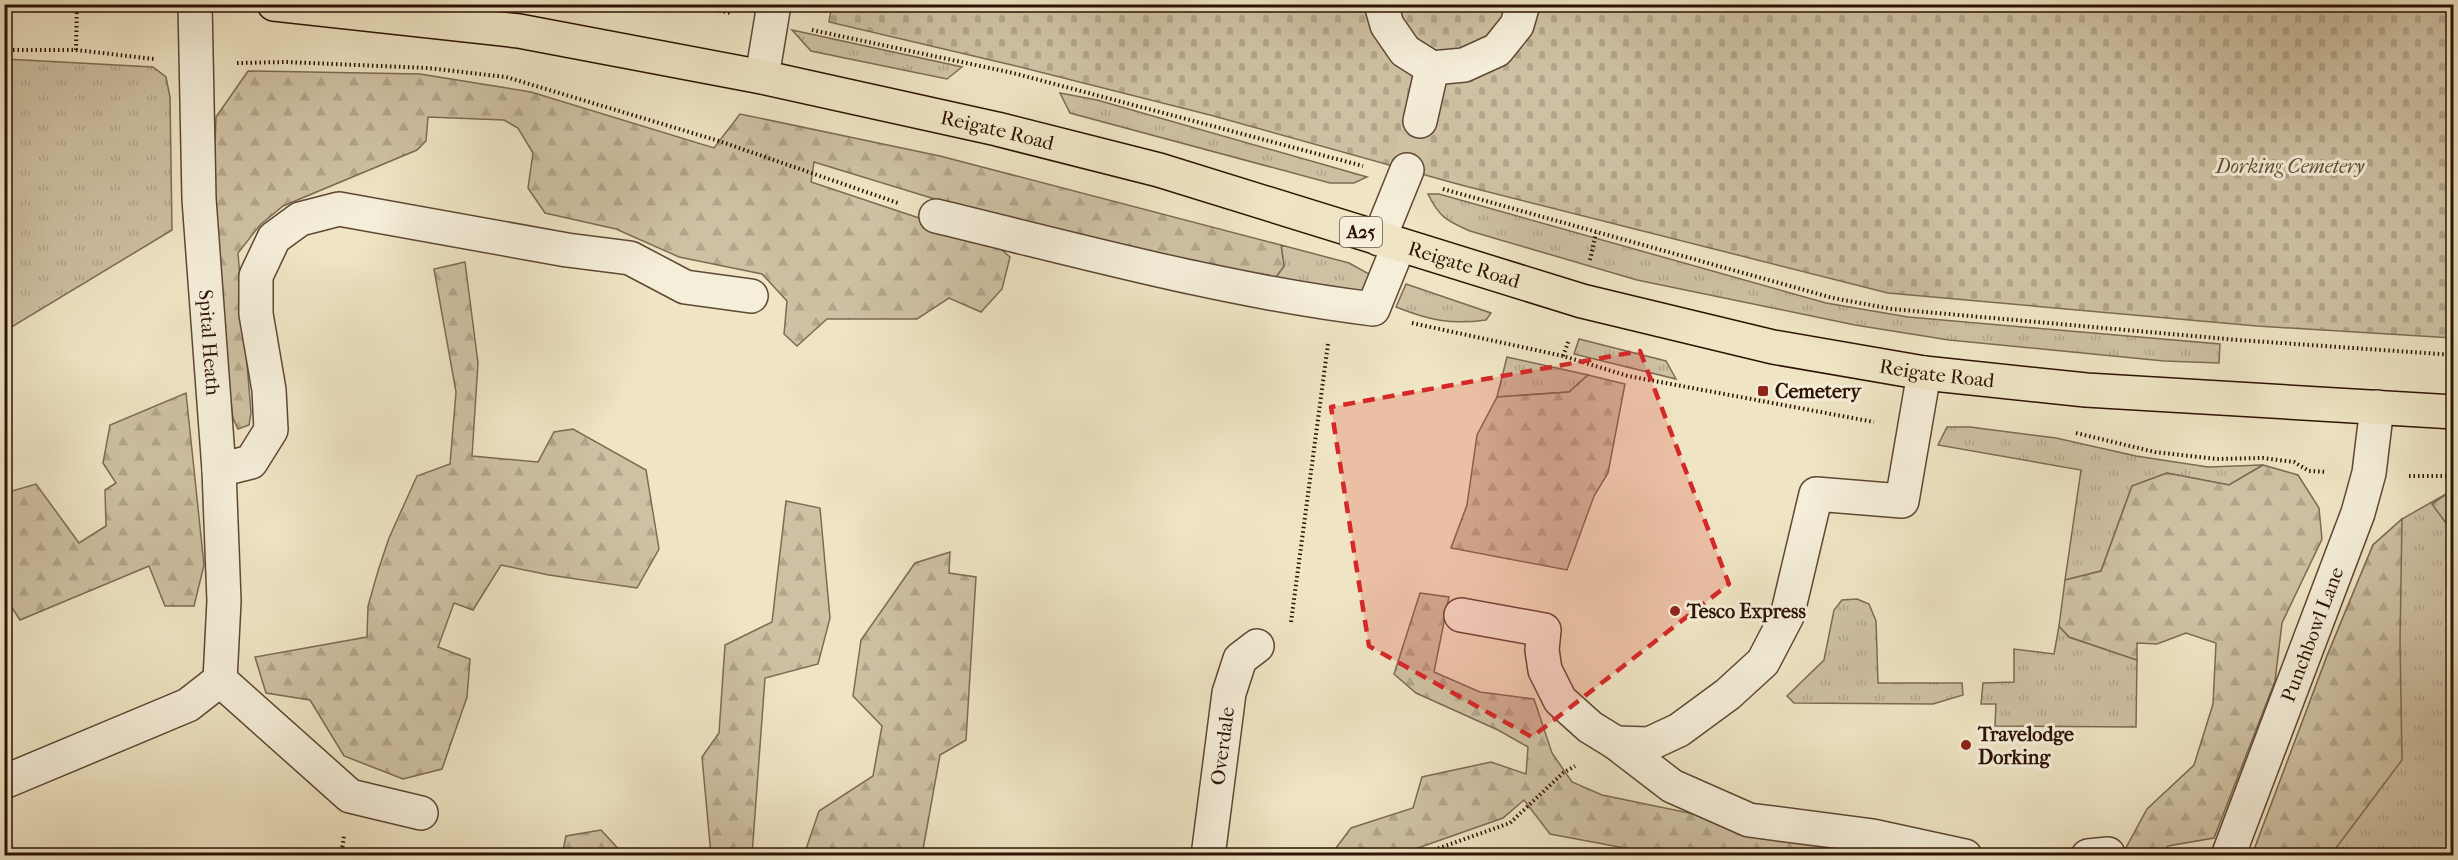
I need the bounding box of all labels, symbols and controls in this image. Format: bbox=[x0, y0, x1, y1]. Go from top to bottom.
street label: Reigate Road bbox=[938, 106, 1057, 155]
park label: Dorking Cemetery bbox=[2214, 155, 2365, 178]
road number: A25 bbox=[1340, 217, 1382, 247]
street label: Reigate Road bbox=[1405, 237, 1524, 293]
street label: Spital Heath bbox=[194, 289, 225, 397]
street label: Reigate Road bbox=[1878, 355, 1997, 392]
place label: Cemetery bbox=[1775, 380, 1862, 403]
marker: Cemetery bbox=[1756, 384, 1770, 398]
street label: Punchbowl Lane bbox=[2276, 564, 2348, 705]
place label: Tesco Express bbox=[1686, 600, 1806, 623]
marker: Tesco Express bbox=[1668, 604, 1682, 618]
street label: Overdale bbox=[1206, 705, 1239, 787]
place label: Travelodge Dorking bbox=[1977, 723, 2074, 769]
marker: Travelodge Dorking bbox=[1959, 738, 1973, 752]

